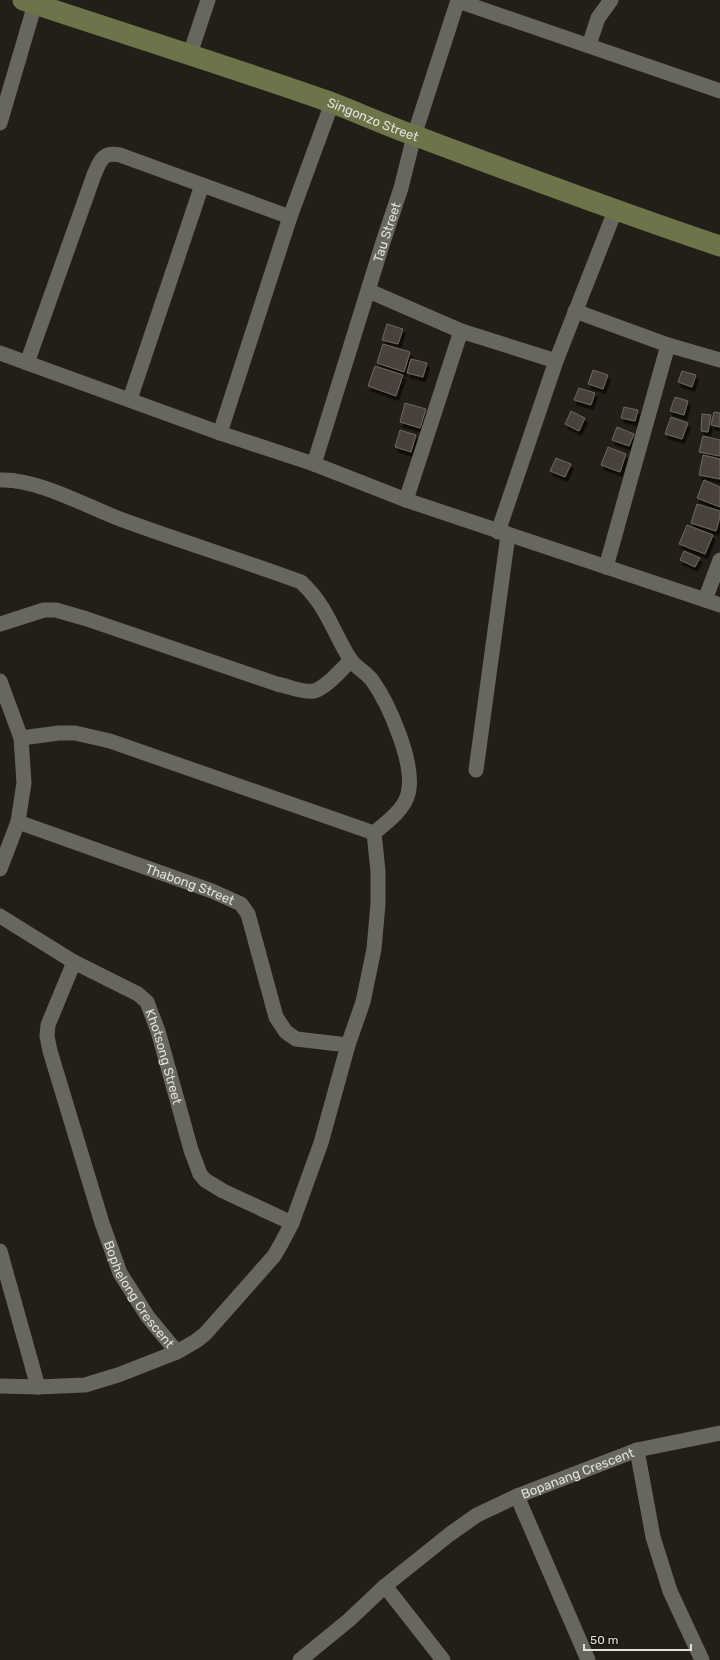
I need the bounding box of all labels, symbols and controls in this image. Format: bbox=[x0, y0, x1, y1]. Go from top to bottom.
street label: Singonzo Street bbox=[325, 94, 421, 144]
street label: Tau Street bbox=[370, 200, 403, 264]
street label: Thabong Street bbox=[144, 860, 237, 908]
street label: Khotsong Street bbox=[143, 1007, 185, 1106]
street label: Bophelong Crescent bbox=[101, 1238, 178, 1350]
street label: Bopanang Crescent bbox=[519, 1444, 636, 1501]
scale bar bbox=[584, 1626, 691, 1652]
text: 50 m bbox=[590, 1633, 618, 1647]

